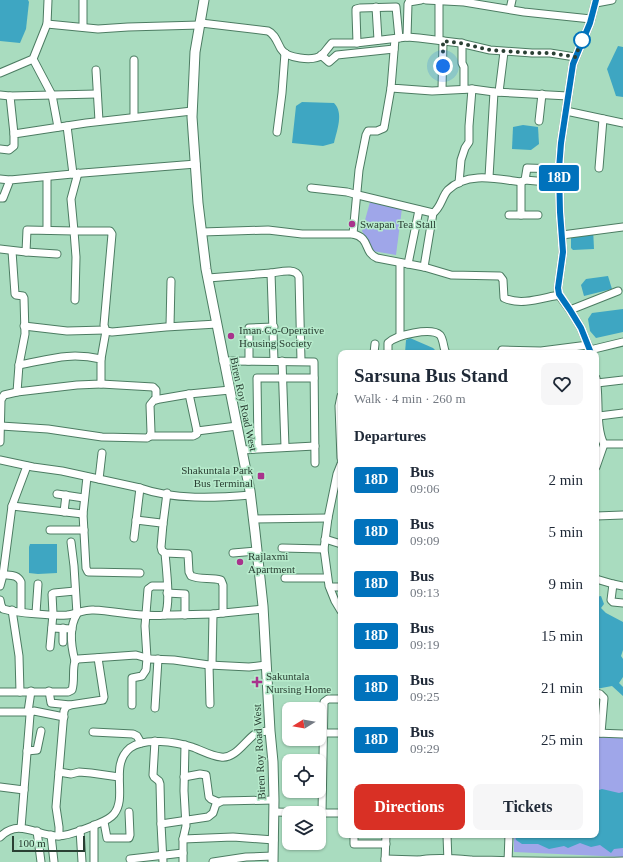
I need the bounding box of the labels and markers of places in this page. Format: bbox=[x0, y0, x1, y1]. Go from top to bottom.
unlabelled marker bbox=[573, 31, 591, 49]
place label: Swapan Tea Stall bbox=[360, 218, 436, 230]
marker: Swapan Tea Stall bbox=[347, 219, 357, 229]
place label: Iman Co-Operative Housing Society bbox=[239, 324, 324, 349]
marker: Iman Co-Operative Housing Society bbox=[226, 331, 236, 341]
place label: Shakuntala Park Bus Terminal bbox=[181, 464, 253, 489]
marker: Shakuntala Park Bus Terminal bbox=[256, 471, 266, 481]
place label: Rajlaxmi Apartment bbox=[248, 550, 295, 575]
marker: Rajlaxmi Apartment bbox=[235, 557, 245, 567]
place label: Sakuntala Nursing Home bbox=[266, 670, 331, 695]
marker: Sakuntala Nursing Home bbox=[251, 676, 263, 688]

